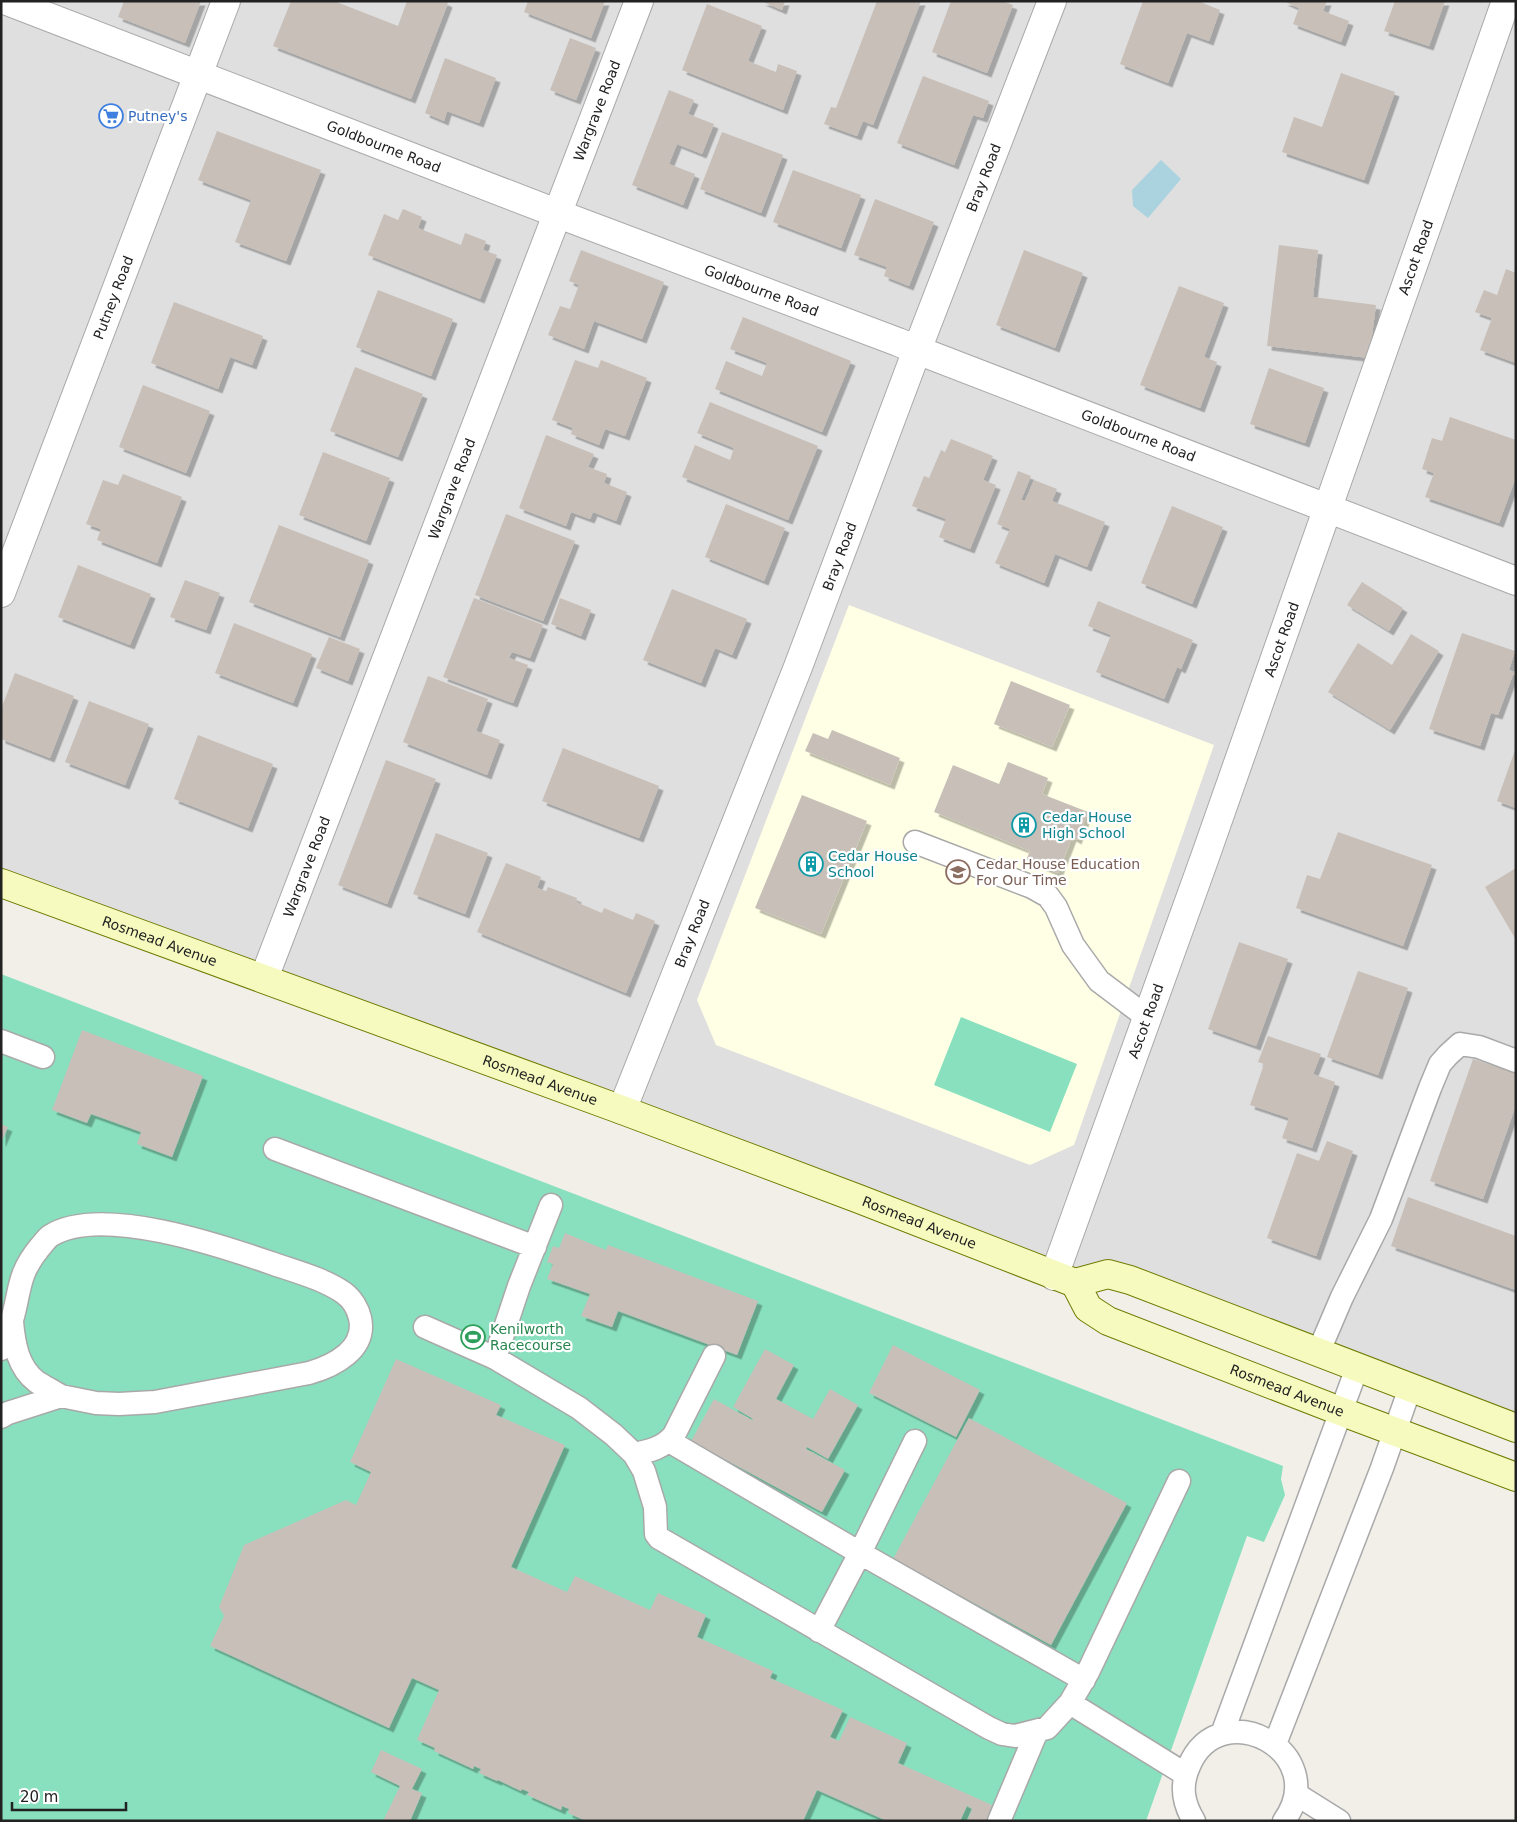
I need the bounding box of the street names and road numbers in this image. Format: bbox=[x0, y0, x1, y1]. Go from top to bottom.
street label: Wargrave Road bbox=[570, 58, 624, 163]
street label: Goldbourne Road bbox=[324, 117, 443, 176]
street label: Bray Road bbox=[963, 141, 1004, 214]
street label: Ascot Road bbox=[1395, 218, 1436, 297]
street label: Putney Road bbox=[90, 254, 136, 342]
street label: Goldbourne Road bbox=[702, 262, 821, 319]
street label: Goldbourne Road bbox=[1079, 406, 1198, 465]
street label: Wargrave Road bbox=[425, 436, 478, 542]
street label: Bray Road bbox=[819, 520, 860, 593]
street label: Ascot Road bbox=[1261, 600, 1302, 679]
street label: Wargrave Road bbox=[280, 814, 333, 920]
street label: Bray Road bbox=[671, 897, 713, 970]
street label: Rosmead Avenue bbox=[100, 913, 219, 969]
street label: Ascot Road bbox=[1125, 982, 1167, 1061]
street label: Rosmead Avenue bbox=[480, 1052, 600, 1108]
street label: Rosmead Avenue bbox=[860, 1193, 979, 1252]
street label: Rosmead Avenue bbox=[1228, 1361, 1346, 1420]

